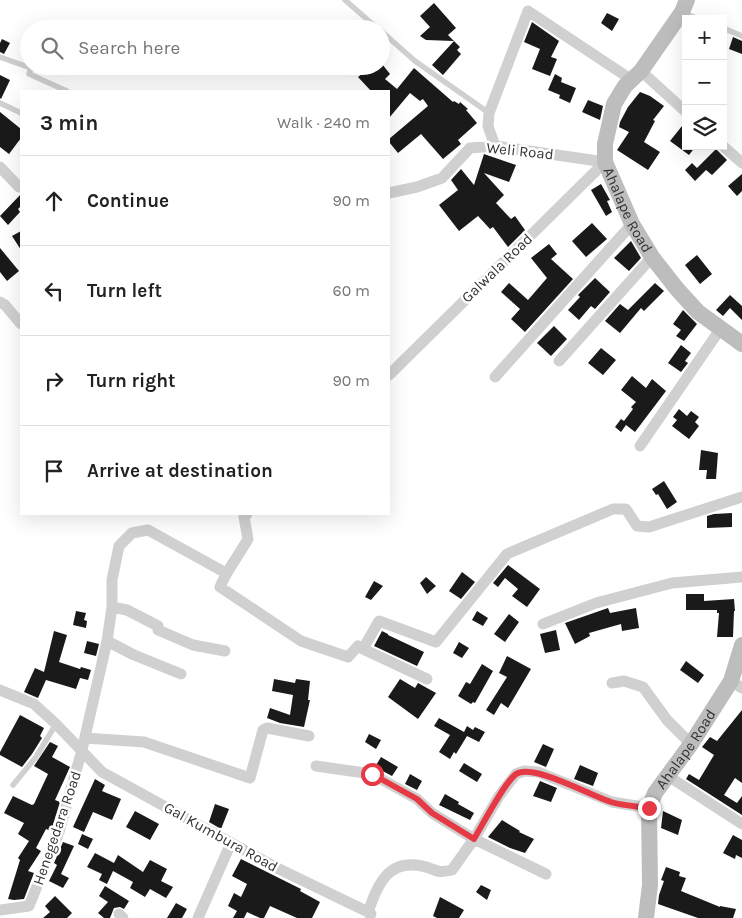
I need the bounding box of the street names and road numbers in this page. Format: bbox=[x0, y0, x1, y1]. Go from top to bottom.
street label: Weli Road bbox=[486, 139, 554, 163]
street label: Ahalape Road bbox=[599, 164, 656, 256]
street label: Galwala Road bbox=[458, 230, 536, 306]
street label: Ahalape Road bbox=[652, 706, 720, 793]
street label: Henegedara Road bbox=[29, 769, 85, 887]
street label: Gal Kumbura Road bbox=[161, 798, 281, 876]

